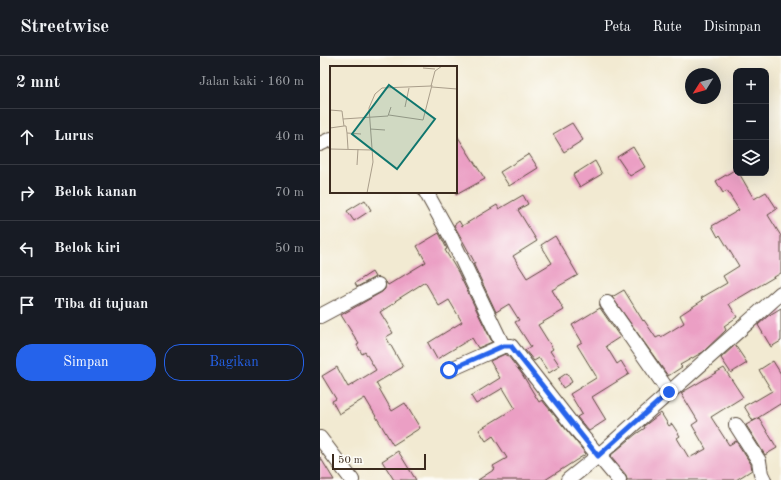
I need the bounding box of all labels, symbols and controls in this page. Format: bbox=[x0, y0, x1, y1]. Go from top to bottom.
text: Streetwise bbox=[20, 18, 109, 37]
text: Peta bbox=[604, 20, 631, 34]
text: Rute bbox=[653, 20, 682, 34]
text: Disimpan bbox=[704, 20, 761, 34]
inset map bbox=[330, 66, 457, 193]
north arrow bbox=[685, 68, 721, 104]
map controls bbox=[733, 68, 769, 176]
button: + bbox=[733, 68, 769, 104]
text: 2 mnt bbox=[16, 74, 60, 91]
text: Jalan kaki · 160 m bbox=[199, 75, 304, 88]
button: − bbox=[733, 104, 769, 140]
icon: ahead bbox=[16, 126, 38, 148]
text: Lurus bbox=[54, 129, 94, 144]
text: 40 m bbox=[275, 130, 304, 143]
button: layers bbox=[733, 140, 769, 176]
icon: right bbox=[16, 182, 38, 204]
text: Belok kanan bbox=[54, 185, 137, 200]
text: 70 m bbox=[275, 186, 304, 199]
icon: left bbox=[16, 238, 38, 260]
text: Belok kiri bbox=[54, 241, 120, 256]
text: 50 m bbox=[275, 242, 304, 255]
icon: arrive bbox=[16, 294, 38, 316]
text: Tiba di tujuan bbox=[54, 297, 148, 312]
button: Simpan bbox=[16, 344, 156, 381]
button: Bagikan bbox=[164, 344, 304, 381]
route start bbox=[440, 361, 458, 379]
route end bbox=[660, 383, 678, 401]
scale bar bbox=[332, 452, 426, 471]
text: 50 m bbox=[338, 455, 363, 466]

